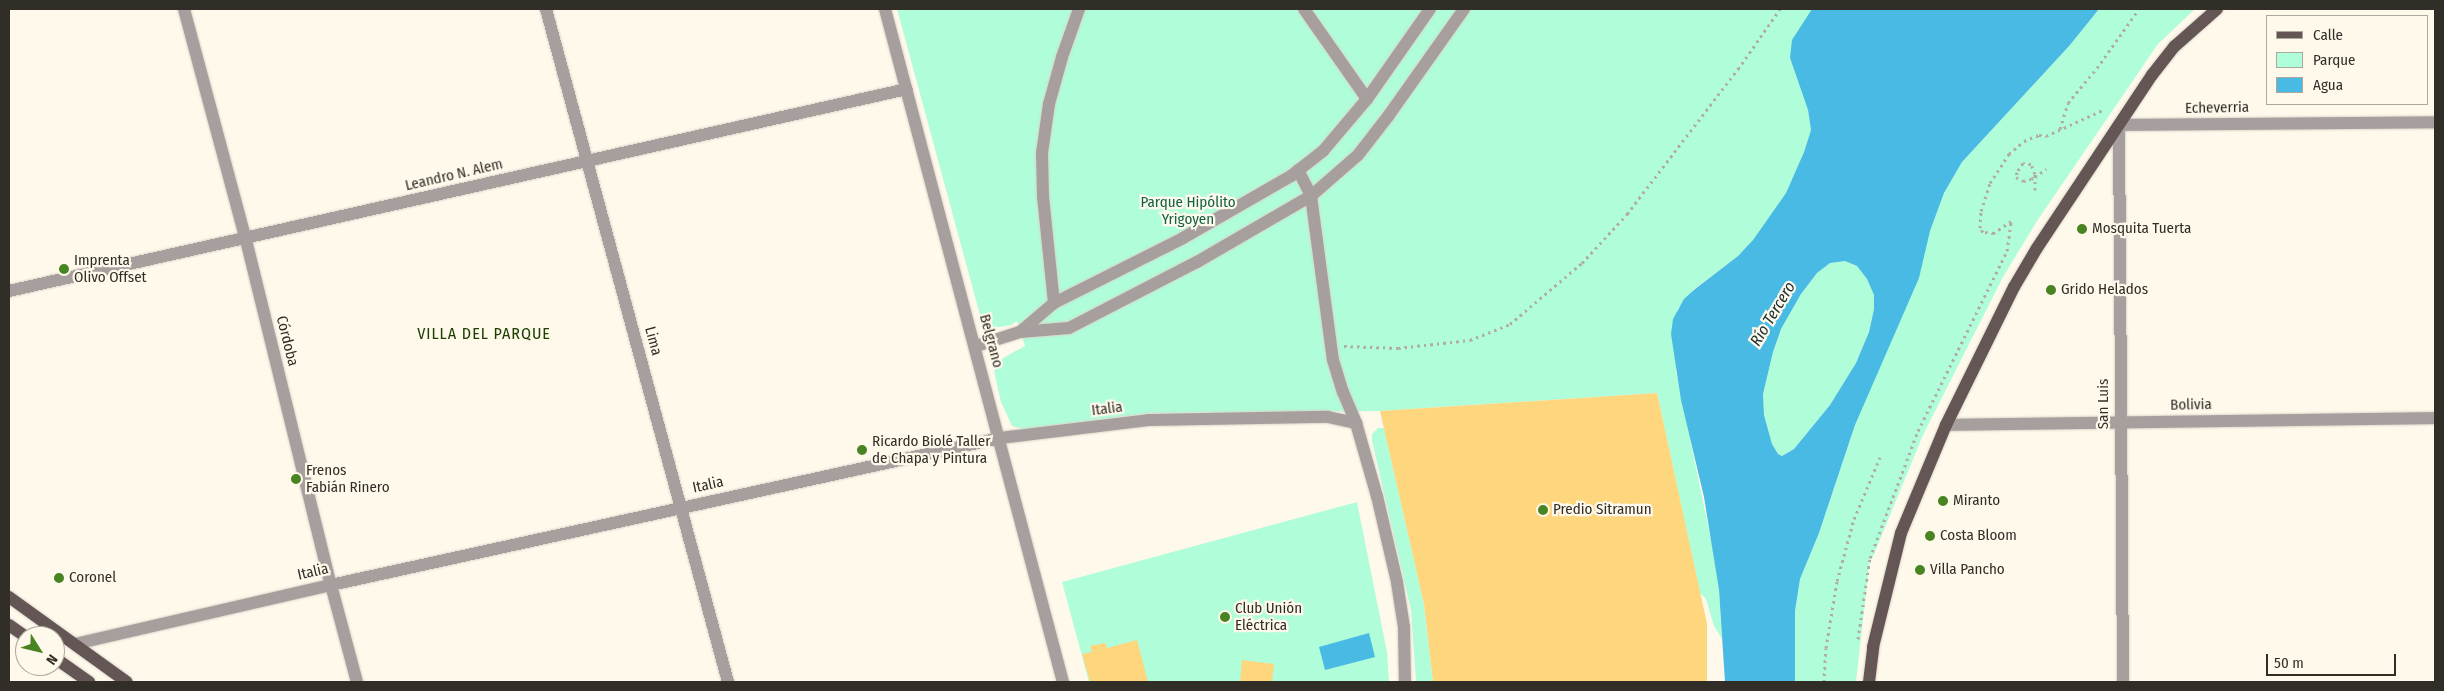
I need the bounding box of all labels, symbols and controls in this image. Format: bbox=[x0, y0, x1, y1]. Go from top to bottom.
legend bbox=[2266, 15, 2429, 105]
text: Calle bbox=[2313, 26, 2343, 44]
text: Parque bbox=[2313, 51, 2356, 69]
text: Agua bbox=[2313, 76, 2343, 94]
street label: Echeverria bbox=[2185, 98, 2249, 118]
street label: Leandro N. Alem bbox=[403, 155, 505, 195]
park label: Parque Hipólito Yrigoyen bbox=[1140, 193, 1236, 228]
place label: Mosquita Tuerta bbox=[2092, 220, 2191, 238]
marker: Mosquita Tuerta bbox=[2076, 223, 2088, 235]
place label: Imprenta Olivo Offset bbox=[74, 251, 146, 286]
marker: Imprenta Olivo Offset bbox=[58, 263, 70, 275]
water label: Río Tercero bbox=[1746, 278, 1800, 350]
place label: Grido Helados bbox=[2061, 281, 2148, 299]
marker: Grido Helados bbox=[2045, 284, 2057, 296]
street label: Belgrano bbox=[975, 312, 1007, 370]
street label: Córdoba bbox=[272, 314, 302, 368]
district label: VILLA DEL PARQUE bbox=[415, 324, 553, 344]
street label: Lima bbox=[641, 325, 665, 357]
street label: San Luis bbox=[2095, 379, 2113, 429]
street label: Bolivia bbox=[2170, 396, 2212, 414]
street label: Italia bbox=[1091, 398, 1123, 420]
place label: Ricardo Biolé Taller de Chapa y Pintura bbox=[872, 432, 990, 467]
marker: Ricardo Biolé Taller de Chapa y Pintura bbox=[856, 444, 868, 456]
place label: Frenos Fabián Rinero bbox=[306, 461, 390, 496]
marker: Frenos Fabián Rinero bbox=[290, 473, 302, 485]
street label: Italia bbox=[691, 473, 725, 497]
place label: Miranto bbox=[1953, 492, 2000, 510]
marker: Miranto bbox=[1937, 495, 1949, 507]
place label: Predio Sitramun bbox=[1553, 501, 1652, 519]
marker: Predio Sitramun bbox=[1537, 504, 1549, 516]
place label: Costa Bloom bbox=[1940, 527, 2017, 545]
marker: Costa Bloom bbox=[1924, 530, 1936, 542]
street label: Italia bbox=[296, 560, 330, 584]
place label: Villa Pancho bbox=[1930, 561, 2005, 579]
marker: Villa Pancho bbox=[1914, 564, 1926, 576]
place label: Coronel bbox=[69, 569, 116, 587]
marker: Coronel bbox=[53, 572, 65, 584]
place label: Club Unión Eléctrica bbox=[1235, 599, 1302, 634]
marker: Club Unión Eléctrica bbox=[1219, 611, 1231, 623]
north arrow bbox=[15, 626, 65, 676]
scale bar bbox=[2269, 644, 2399, 676]
text: N bbox=[42, 651, 61, 668]
text: 50 m bbox=[2274, 654, 2304, 672]

